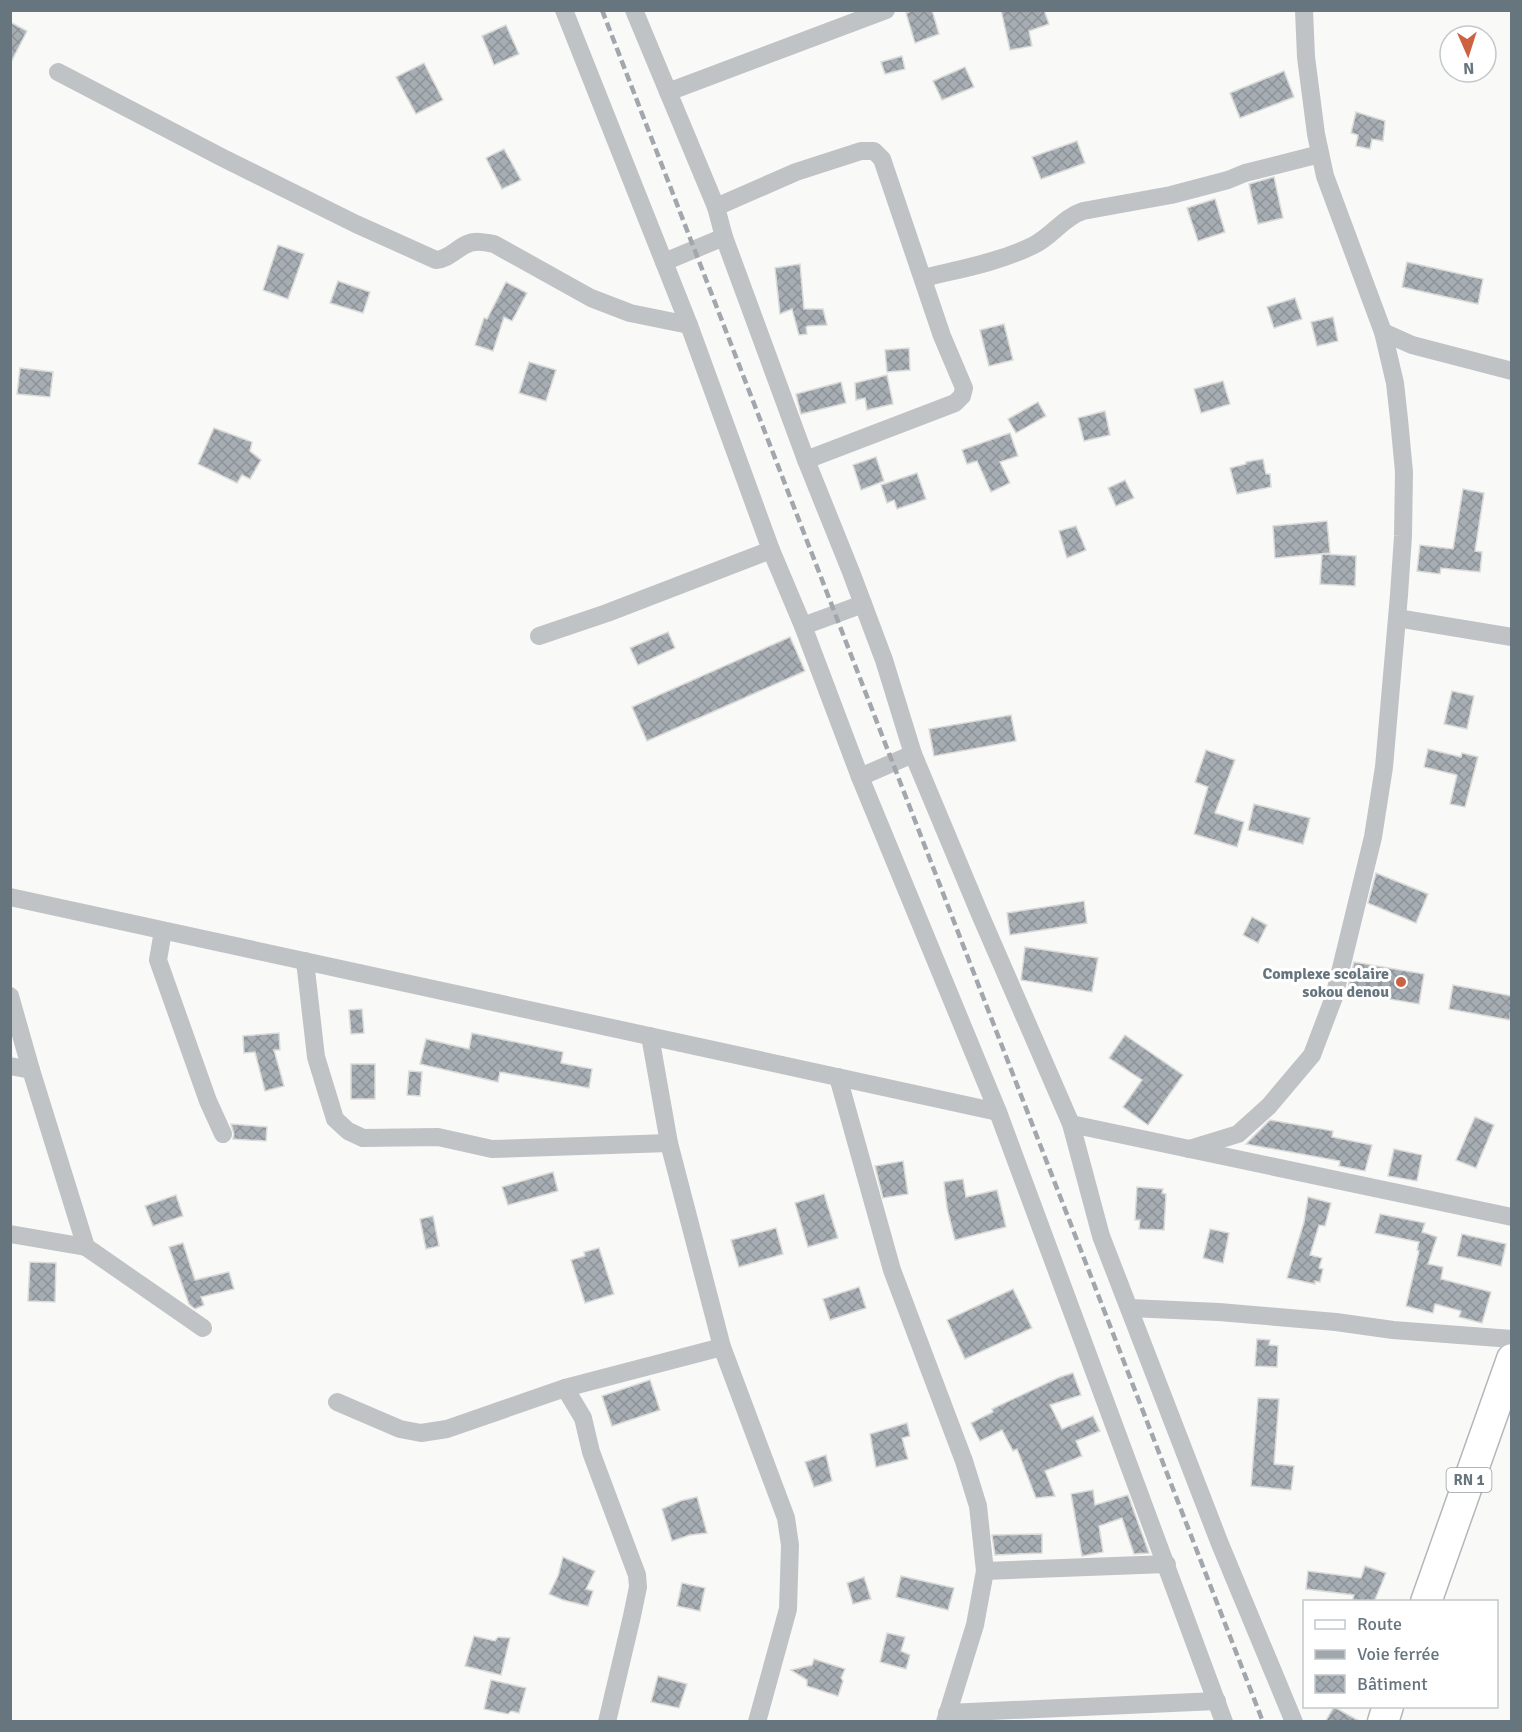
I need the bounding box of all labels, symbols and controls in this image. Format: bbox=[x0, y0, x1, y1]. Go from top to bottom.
north arrow bbox=[1438, 24, 1498, 84]
text: N bbox=[1463, 58, 1475, 78]
place label: Complexe scolaire sokou denou bbox=[1263, 964, 1389, 1002]
marker: Complexe scolaire sokou denou bbox=[1394, 975, 1408, 989]
road number: RN 1 bbox=[1446, 1468, 1492, 1492]
legend bbox=[1303, 1600, 1498, 1708]
text: Route bbox=[1357, 1613, 1402, 1635]
text: Voie ferrée bbox=[1357, 1643, 1439, 1665]
text: Bâtiment bbox=[1357, 1673, 1428, 1695]

